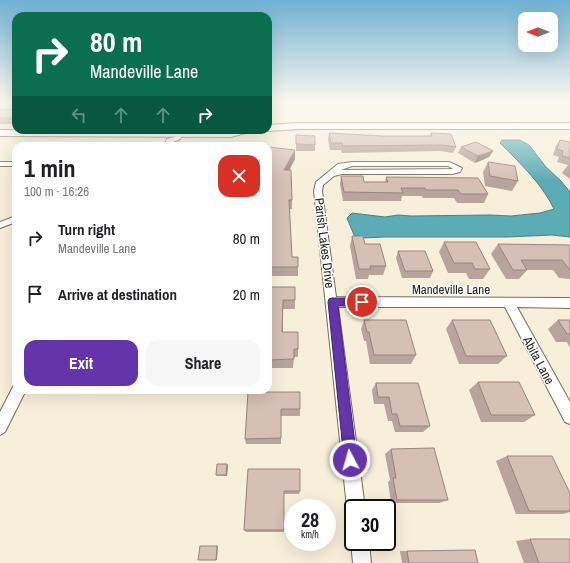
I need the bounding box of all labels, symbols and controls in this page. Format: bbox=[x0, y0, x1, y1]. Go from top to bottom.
north arrow bbox=[518, 12, 558, 52]
map controls bbox=[518, 12, 558, 52]
text: 80 m bbox=[90, 23, 142, 61]
icon: right bbox=[24, 28, 76, 80]
text: Mandeville Lane bbox=[90, 59, 198, 84]
icon: left bbox=[68, 104, 90, 126]
icon: ahead bbox=[110, 104, 132, 126]
icon: ahead bbox=[152, 104, 174, 126]
icon: right bbox=[194, 104, 216, 126]
text: 1 min bbox=[24, 152, 75, 184]
button: close bbox=[218, 155, 260, 197]
text: 100 m · 16:26 bbox=[24, 183, 89, 200]
street label: Parish Lakes Drive bbox=[311, 197, 338, 289]
text: Turn right bbox=[58, 219, 115, 240]
icon: right bbox=[24, 227, 46, 249]
text: 80 m bbox=[233, 228, 260, 249]
text: Mandeville Lane bbox=[58, 240, 136, 257]
street label: Mandeville Lane bbox=[412, 281, 490, 298]
icon: arrive bbox=[24, 283, 46, 305]
text: Arrive at destination bbox=[58, 284, 177, 305]
text: 20 m bbox=[233, 284, 260, 305]
pin bbox=[345, 285, 379, 319]
icon: arrive bbox=[351, 291, 373, 313]
street label: Abita Lane bbox=[518, 333, 558, 387]
button: Exit bbox=[24, 340, 138, 386]
button: Share bbox=[146, 340, 260, 386]
position arrow bbox=[329, 439, 371, 481]
speed limit sign: 30 bbox=[344, 499, 396, 551]
text: 28 bbox=[301, 506, 319, 533]
text: km/h bbox=[301, 528, 319, 541]

